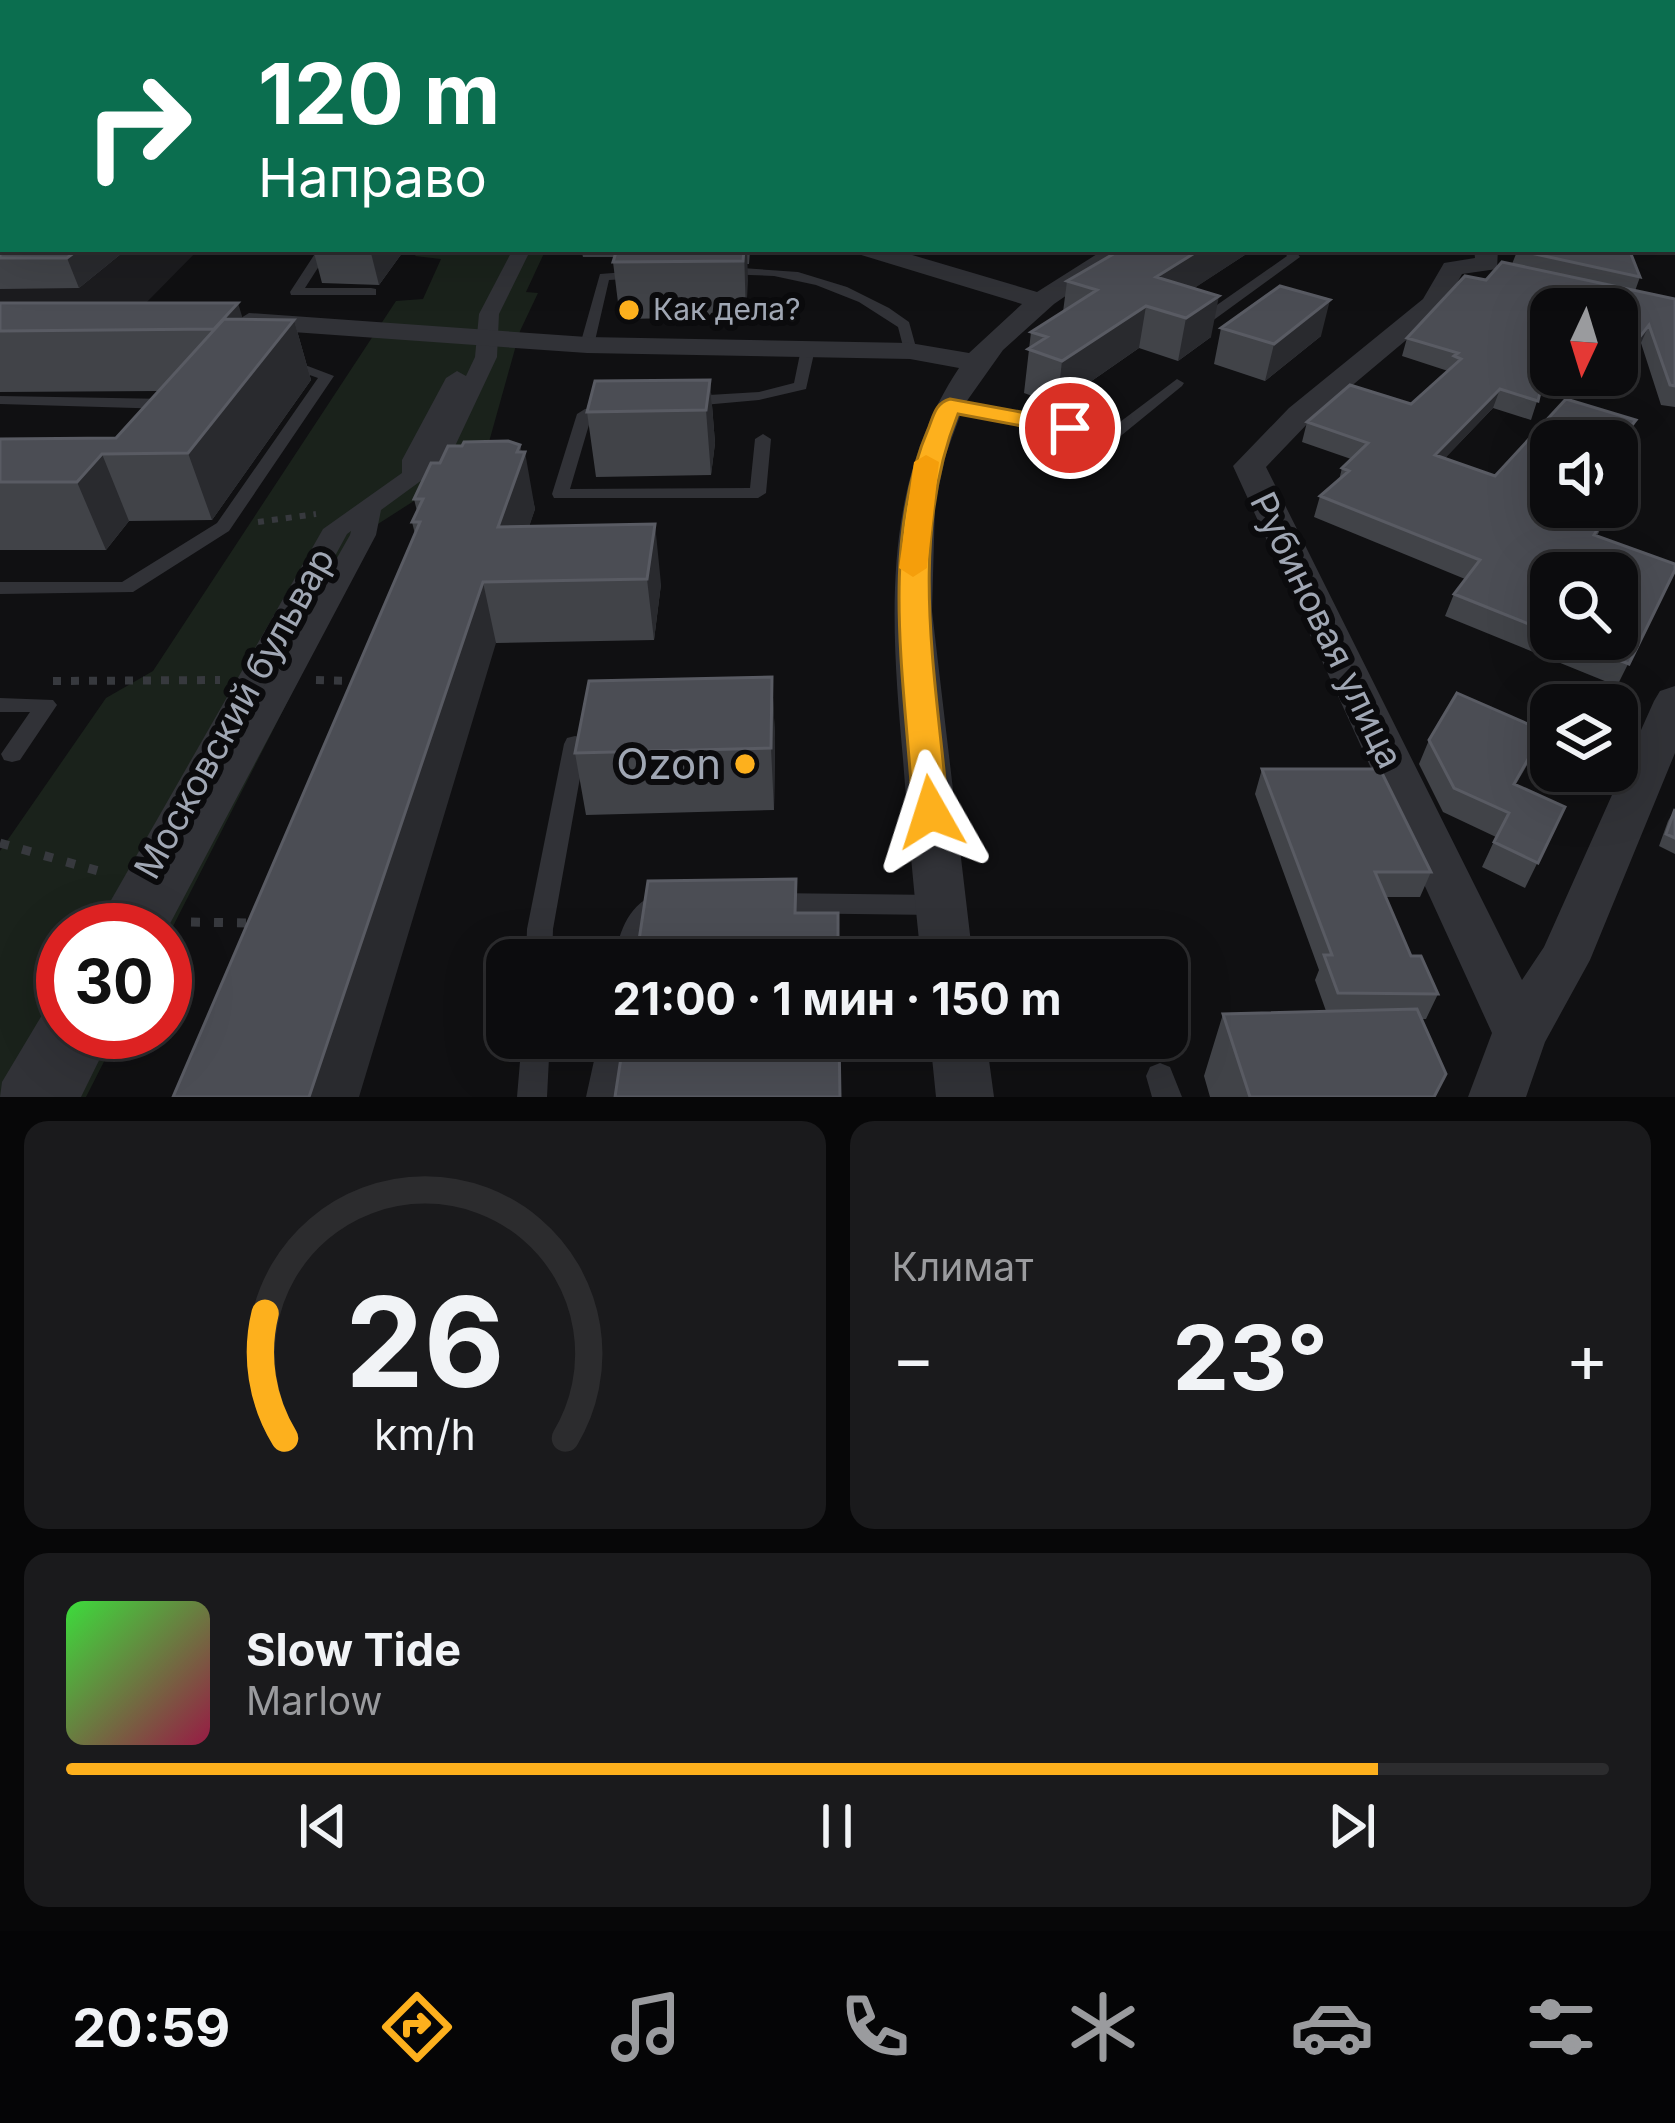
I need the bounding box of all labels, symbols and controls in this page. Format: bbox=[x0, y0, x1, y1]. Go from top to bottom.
text: 120 m bbox=[258, 43, 500, 144]
icon: right bbox=[60, 48, 216, 204]
text: Направо bbox=[258, 145, 487, 210]
north arrow bbox=[1530, 288, 1638, 396]
map controls bbox=[1530, 288, 1638, 792]
place label: Как дела? bbox=[653, 291, 800, 327]
marker: Как дела? bbox=[616, 297, 642, 323]
pin bbox=[1019, 377, 1121, 479]
icon: arrive bbox=[1037, 395, 1103, 461]
button: sound bbox=[1530, 420, 1638, 528]
street label: Рубиновая улица bbox=[1241, 485, 1413, 775]
street label: Московский бульвар bbox=[125, 540, 343, 886]
button: search bbox=[1530, 552, 1638, 660]
button: layers bbox=[1530, 684, 1638, 792]
place label: Ozon bbox=[616, 738, 721, 789]
position arrow bbox=[868, 749, 994, 875]
marker: Ozon bbox=[732, 751, 758, 777]
speed limit sign: 30 bbox=[36, 903, 192, 1059]
text: 21:00 · 1 мин · 150 m bbox=[612, 971, 1062, 1026]
text: Климат bbox=[892, 1243, 1033, 1290]
text: 26 bbox=[345, 1266, 505, 1417]
text: 23° bbox=[1172, 1303, 1328, 1412]
text: − bbox=[892, 1318, 935, 1398]
text: + bbox=[1565, 1318, 1609, 1398]
text: km/h bbox=[374, 1408, 476, 1460]
text: Slow Tide bbox=[246, 1622, 461, 1677]
text: Marlow bbox=[246, 1677, 382, 1724]
icon: previous bbox=[290, 1793, 356, 1859]
icon: pause bbox=[804, 1793, 870, 1859]
icon: next bbox=[1319, 1793, 1385, 1859]
icon: directions bbox=[375, 1985, 459, 2069]
icon: music bbox=[604, 1985, 688, 2069]
icon: phone bbox=[833, 1985, 917, 2069]
icon: climate bbox=[1061, 1985, 1145, 2069]
icon: car bbox=[1290, 1985, 1374, 2069]
icon: filters bbox=[1519, 1985, 1603, 2069]
text: 20:59 bbox=[72, 1995, 230, 2060]

